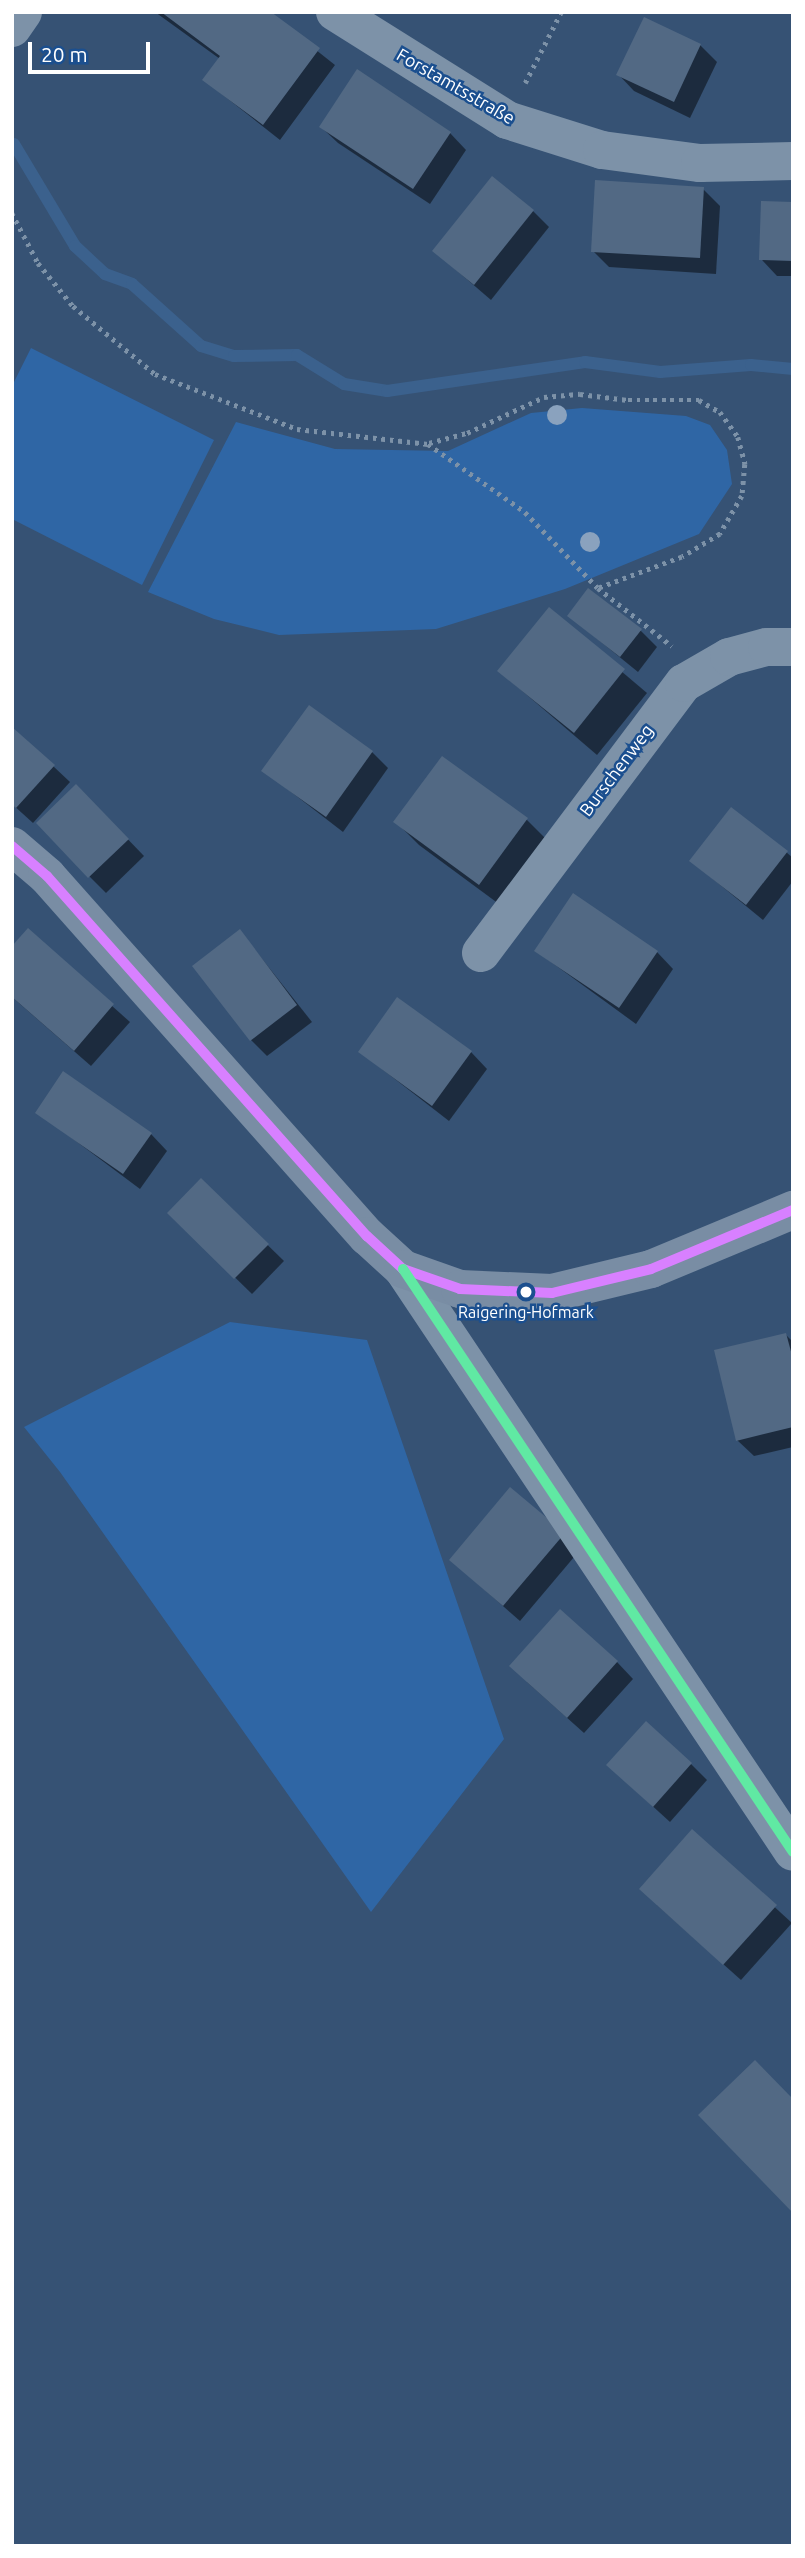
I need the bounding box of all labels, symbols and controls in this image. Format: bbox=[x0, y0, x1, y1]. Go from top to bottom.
scale bar bbox=[32, 28, 154, 72]
text: 20 m bbox=[41, 42, 88, 66]
street label: Forstamtsstraße bbox=[393, 43, 519, 129]
street label: Burschenweg bbox=[574, 720, 658, 820]
marker: Raigering-Hofmark bbox=[519, 1285, 533, 1299]
place label: Raigering-Hofmark bbox=[458, 1302, 594, 1322]

